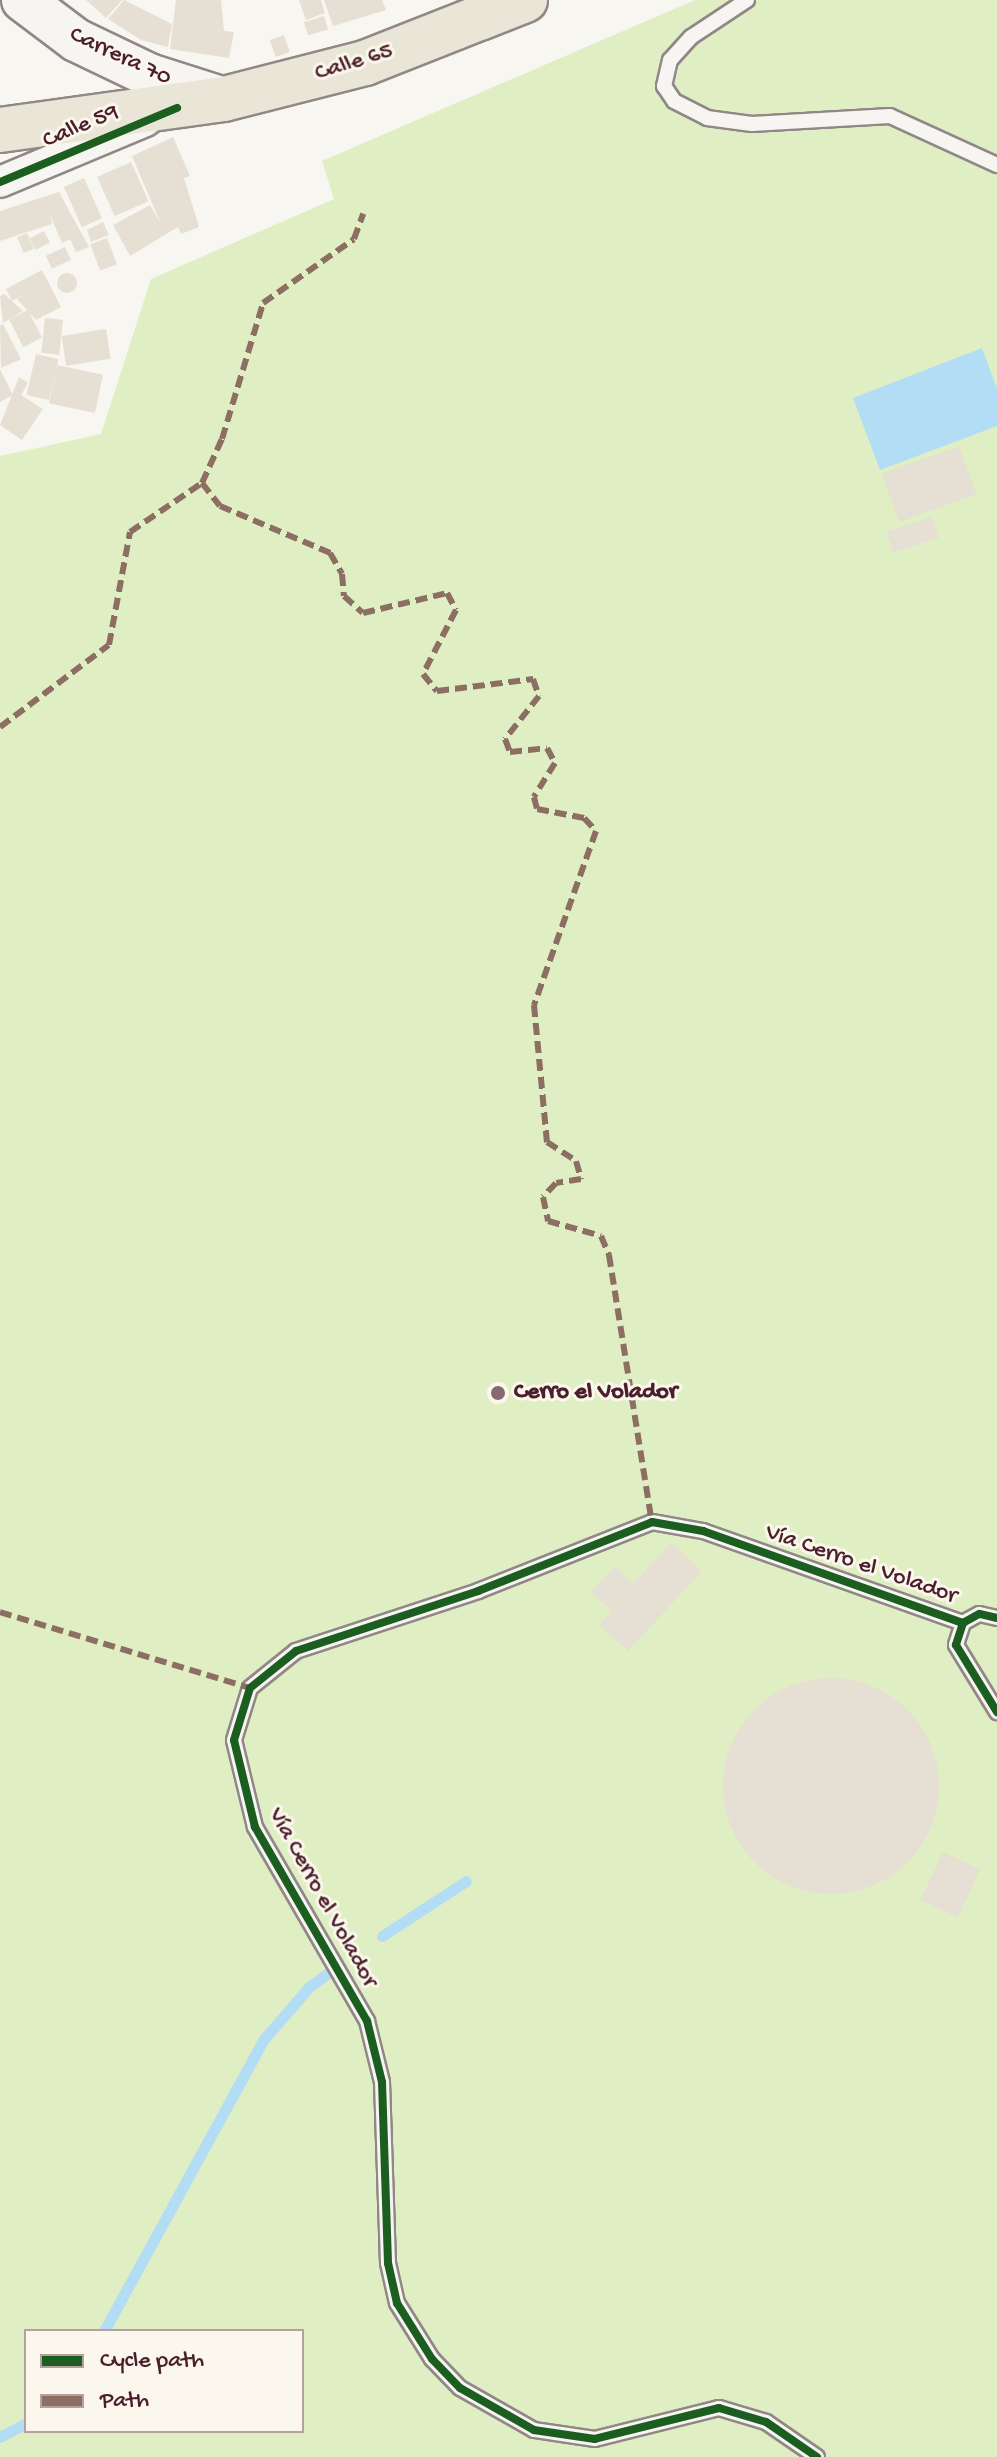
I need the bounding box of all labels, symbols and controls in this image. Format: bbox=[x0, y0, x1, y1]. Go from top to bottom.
street label: Carrera 70 bbox=[64, 21, 176, 93]
street label: Calle 65 bbox=[312, 38, 396, 88]
street label: Calle 59 bbox=[39, 98, 123, 156]
place label: Cerro el Volador bbox=[514, 1379, 677, 1407]
marker: Cerro el Volador bbox=[489, 1384, 507, 1402]
street label: Vía Cerro el Volador bbox=[761, 1519, 961, 1611]
street label: Vía Cerro el Volador bbox=[261, 1803, 383, 1993]
legend bbox=[24, 2329, 304, 2433]
text: Cycle path bbox=[100, 2347, 204, 2376]
text: Path bbox=[100, 2387, 149, 2416]

